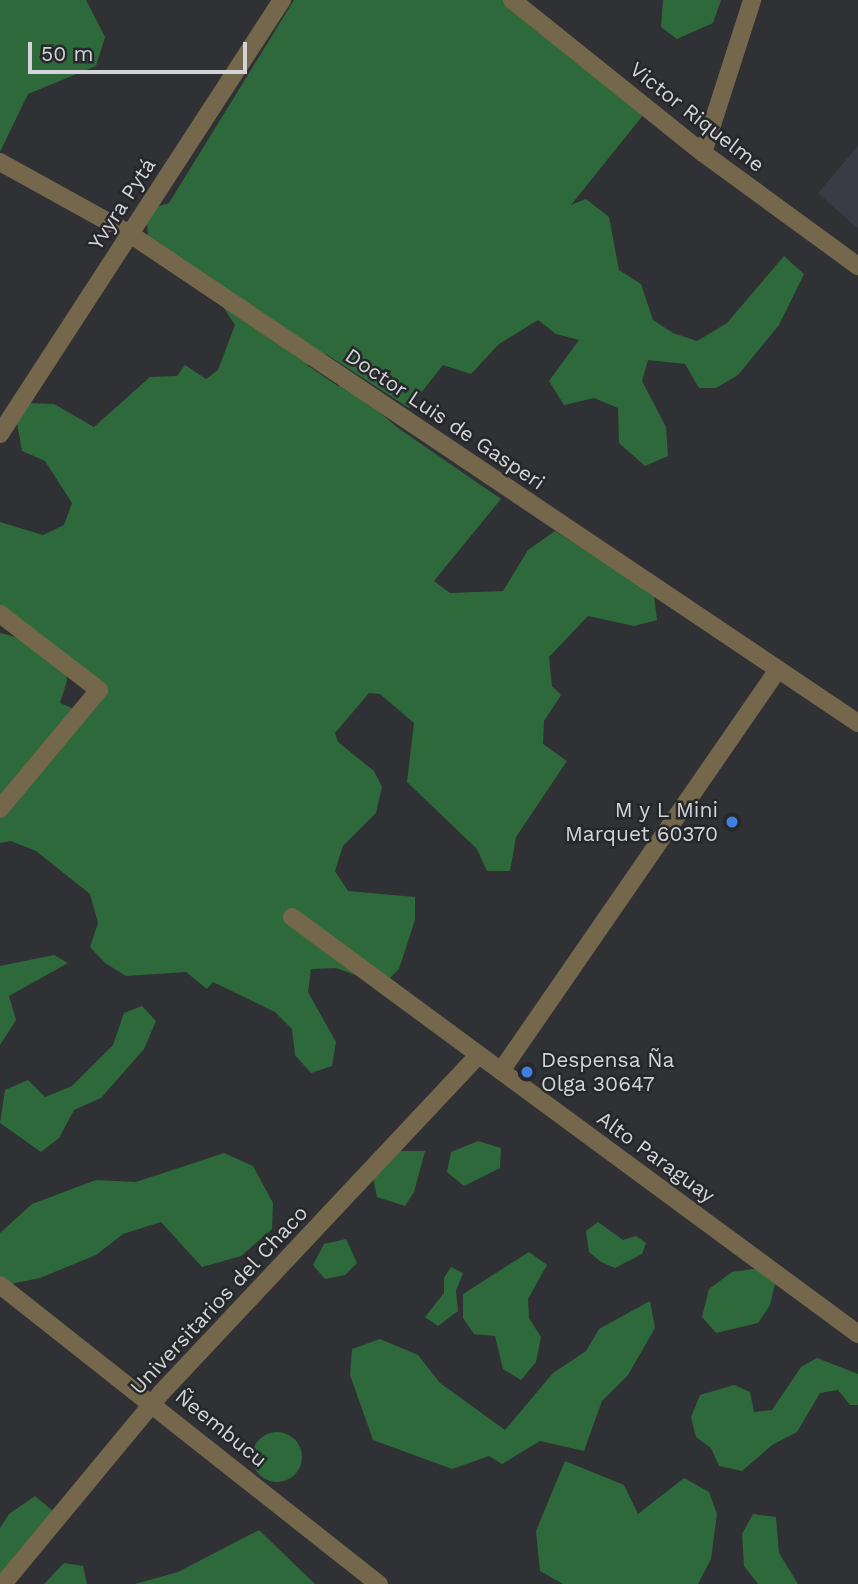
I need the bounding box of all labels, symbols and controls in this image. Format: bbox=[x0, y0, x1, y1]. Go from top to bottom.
scale bar bbox=[32, 28, 250, 72]
text: 50 m bbox=[41, 41, 93, 66]
street label: Victor Riquelme bbox=[624, 56, 770, 178]
street label: Yvyra Pytá bbox=[83, 153, 161, 255]
street label: Doctor Luis de Gasperi bbox=[340, 343, 550, 495]
place label: M y L Mini Marquet 60370 bbox=[565, 797, 718, 847]
marker: M y L Mini Marquet 60370 bbox=[724, 814, 740, 830]
place label: Despensa Ña Olga 30647 bbox=[541, 1047, 675, 1097]
marker: Despensa Ña Olga 30647 bbox=[519, 1064, 535, 1080]
street label: Alto Paraguay bbox=[592, 1106, 720, 1208]
street label: Universitarios del Chaco bbox=[125, 1200, 313, 1400]
street label: Ñeembucu bbox=[170, 1383, 272, 1473]

